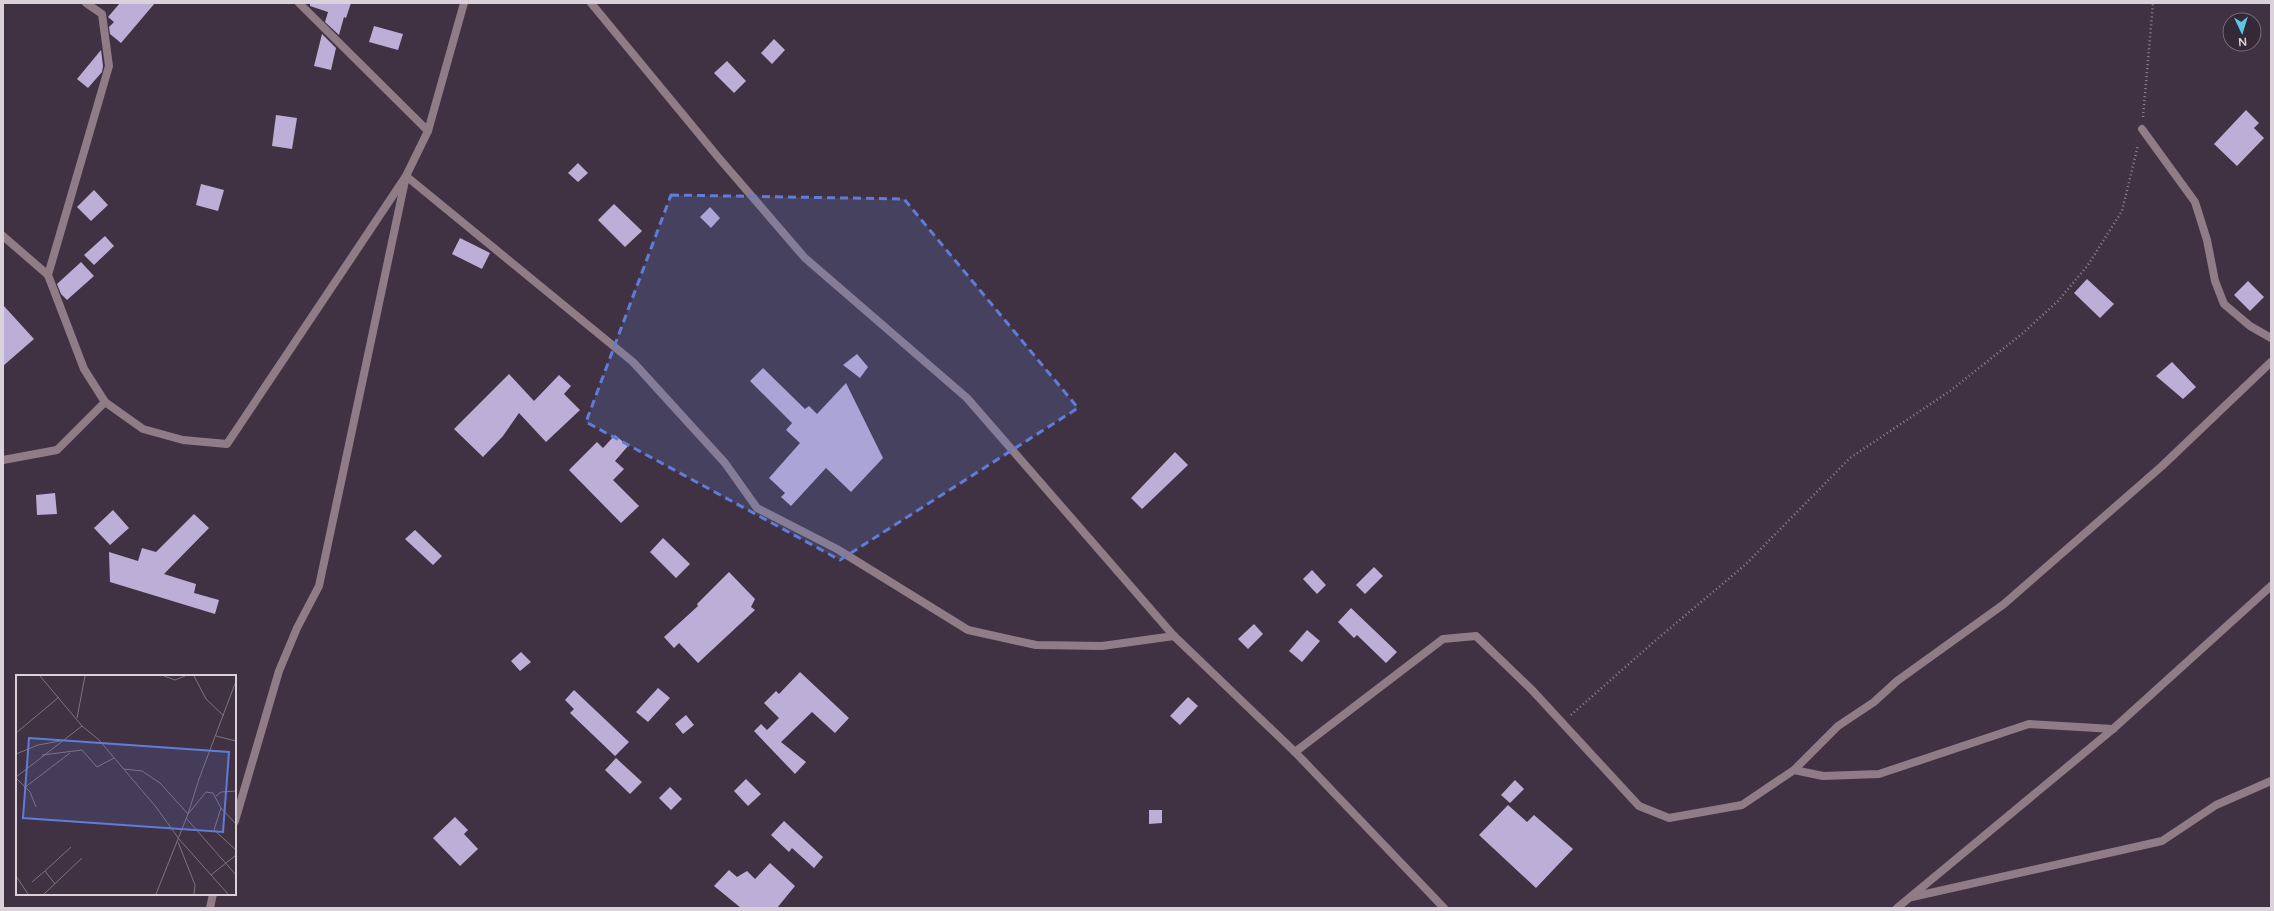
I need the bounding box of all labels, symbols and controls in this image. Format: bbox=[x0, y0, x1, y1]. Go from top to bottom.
north arrow bbox=[2222, 12, 2262, 52]
text: N bbox=[2238, 35, 2248, 48]
inset map bbox=[16, 675, 236, 895]

